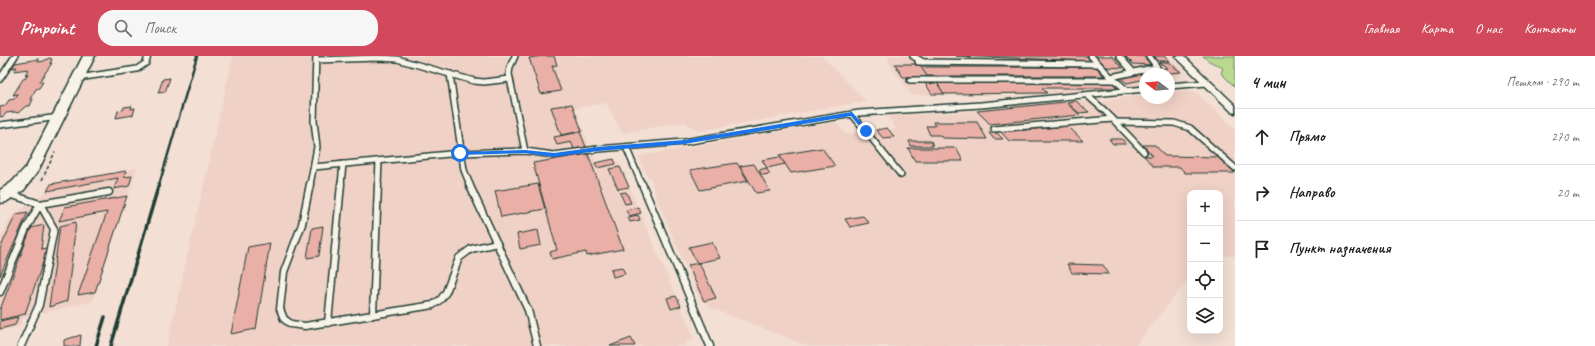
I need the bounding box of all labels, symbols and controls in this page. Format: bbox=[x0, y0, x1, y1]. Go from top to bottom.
search box bbox=[98, 10, 378, 46]
text: Pinpoint bbox=[20, 16, 74, 40]
icon: search bbox=[112, 17, 134, 39]
text: Поиск bbox=[144, 19, 176, 38]
text: Главная bbox=[1364, 20, 1399, 37]
text: Карта bbox=[1421, 20, 1453, 37]
text: О нас bbox=[1475, 20, 1502, 37]
text: Контакты bbox=[1524, 20, 1575, 37]
north arrow bbox=[1139, 68, 1175, 104]
text: 4 мин bbox=[1251, 72, 1286, 93]
text: Пешком · 290 m bbox=[1506, 74, 1579, 90]
route end bbox=[857, 122, 875, 140]
icon: ahead bbox=[1251, 126, 1273, 148]
text: Прямо bbox=[1289, 127, 1325, 146]
text: 270 m bbox=[1551, 129, 1579, 145]
route start bbox=[451, 144, 469, 162]
icon: right bbox=[1251, 182, 1273, 204]
text: Направо bbox=[1289, 183, 1335, 202]
text: 20 m bbox=[1557, 185, 1579, 201]
map controls bbox=[1187, 190, 1223, 334]
button: + bbox=[1187, 190, 1223, 226]
button: − bbox=[1187, 226, 1223, 262]
icon: arrive bbox=[1251, 238, 1273, 260]
text: Пункт назначения bbox=[1289, 239, 1391, 258]
button: locate bbox=[1187, 262, 1223, 298]
button: layers bbox=[1187, 298, 1223, 334]

